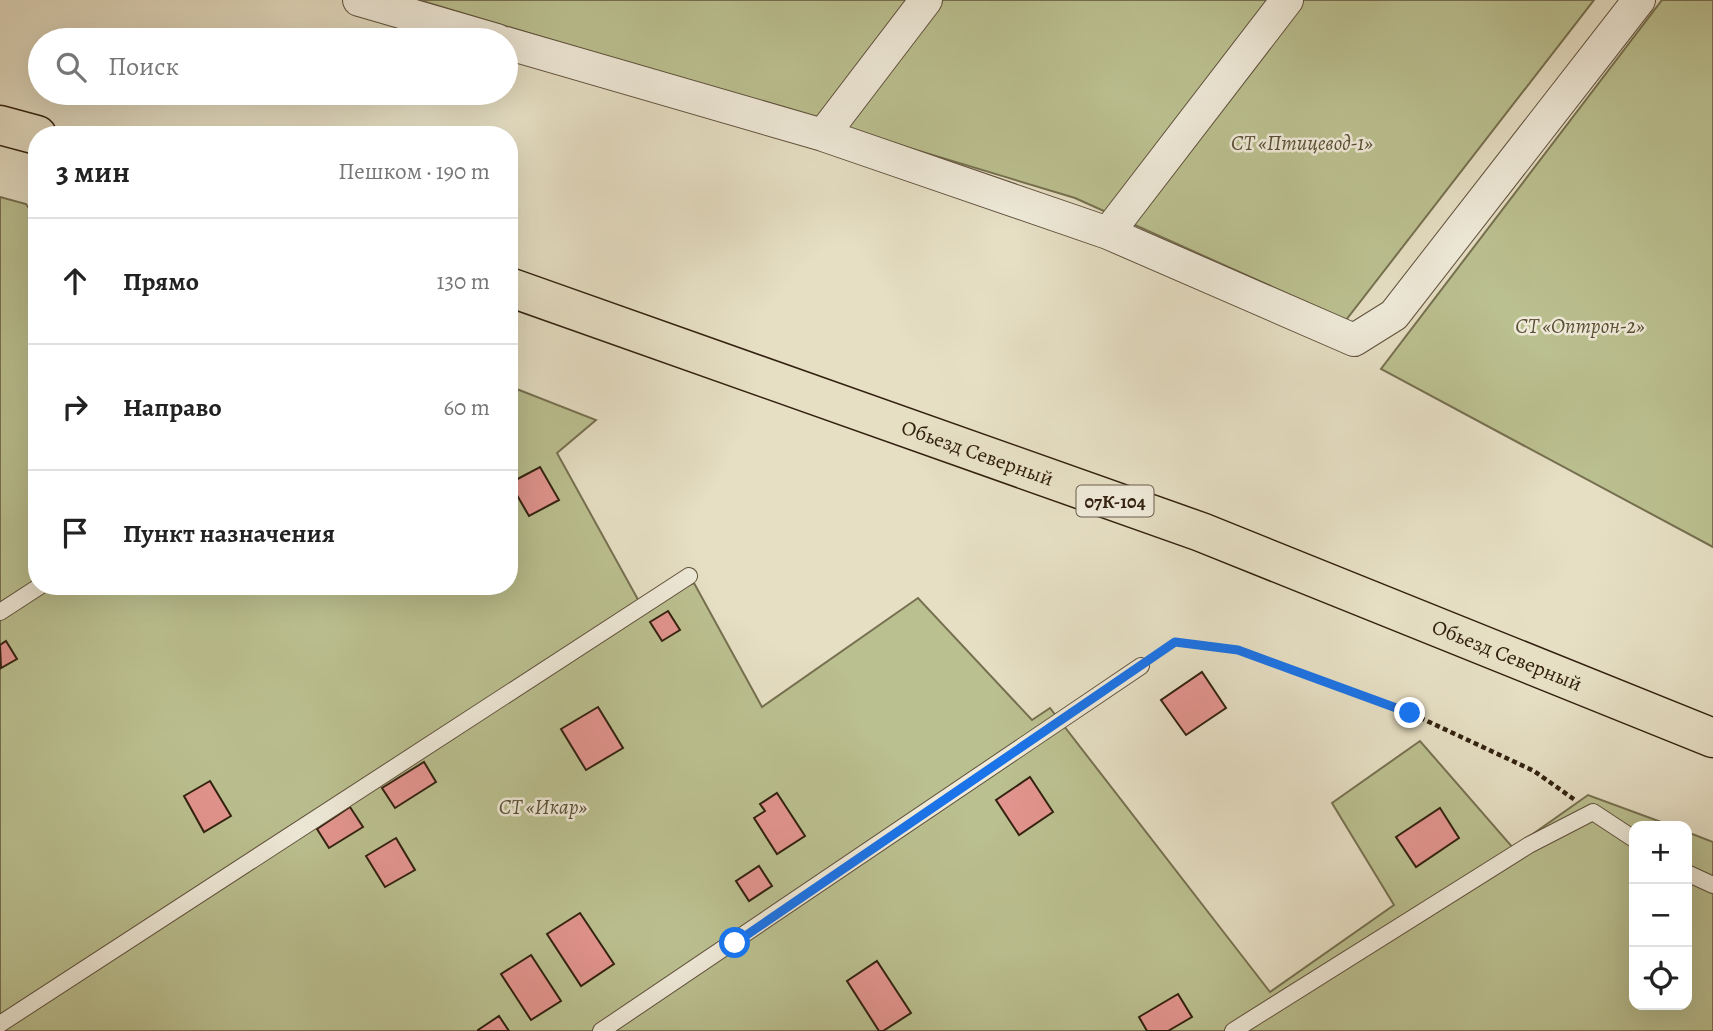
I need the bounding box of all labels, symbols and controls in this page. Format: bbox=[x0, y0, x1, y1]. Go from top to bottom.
search box bbox=[28, 28, 518, 105]
icon: search bbox=[52, 48, 90, 86]
text: Поиск bbox=[108, 49, 179, 84]
park label: СТ «Птицевод-1» bbox=[1231, 129, 1373, 157]
text: 3 мин bbox=[56, 152, 130, 192]
text: Пешком · 190 m bbox=[338, 156, 490, 187]
icon: ahead bbox=[56, 262, 94, 300]
text: Прямо bbox=[123, 264, 199, 299]
text: 130 m bbox=[437, 266, 490, 297]
park label: СТ «Оптрон-2» bbox=[1515, 312, 1645, 340]
icon: right bbox=[56, 388, 94, 426]
text: Направо bbox=[123, 390, 222, 425]
text: 60 m bbox=[443, 392, 490, 423]
street label: Обьезд Северный bbox=[898, 413, 1057, 493]
road number: 07К-104 bbox=[1076, 486, 1154, 516]
icon: arrive bbox=[56, 514, 94, 552]
text: Пункт назначения bbox=[123, 516, 335, 551]
street label: Обьезд Северный bbox=[1428, 612, 1586, 698]
route end bbox=[1394, 697, 1425, 728]
park label: СТ «Икар» bbox=[499, 793, 588, 821]
map controls bbox=[1629, 821, 1692, 1010]
button: + bbox=[1629, 821, 1692, 884]
button: − bbox=[1629, 884, 1692, 947]
route start bbox=[719, 927, 750, 958]
button: locate bbox=[1629, 947, 1692, 1010]

